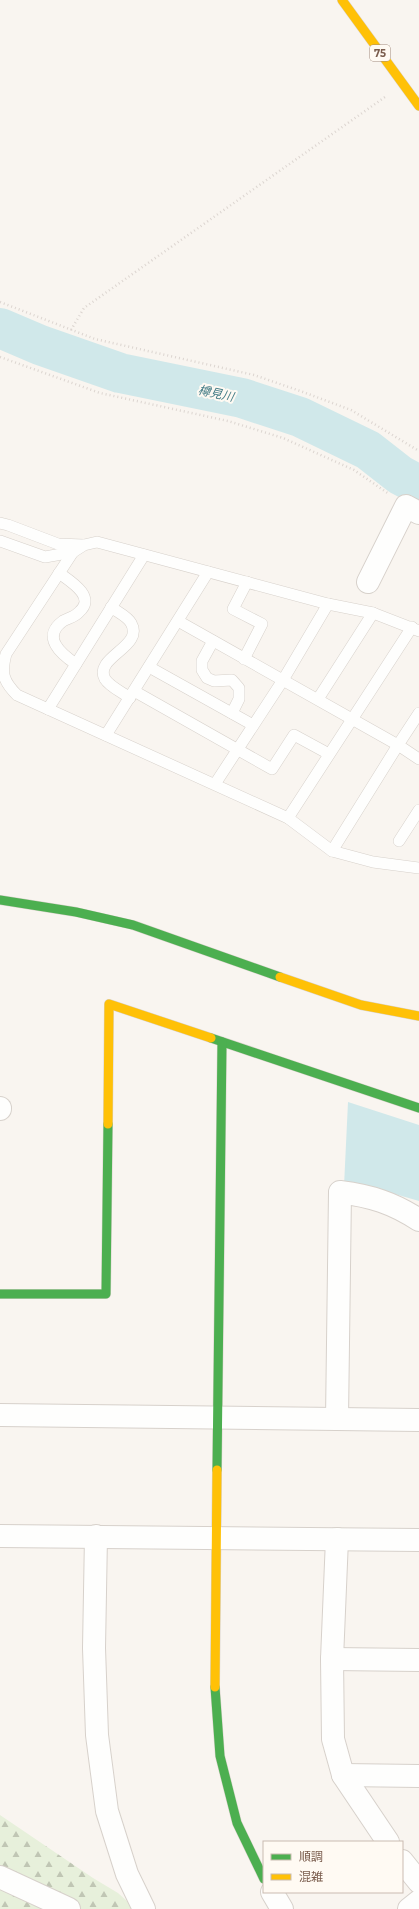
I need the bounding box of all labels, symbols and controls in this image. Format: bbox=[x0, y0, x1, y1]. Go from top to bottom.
road number: 75 bbox=[370, 45, 390, 61]
water label: 樽見川 bbox=[197, 382, 237, 404]
legend bbox=[263, 1841, 403, 1893]
text: 順調 bbox=[299, 1849, 323, 1864]
text: 混雑 bbox=[299, 1869, 323, 1884]

